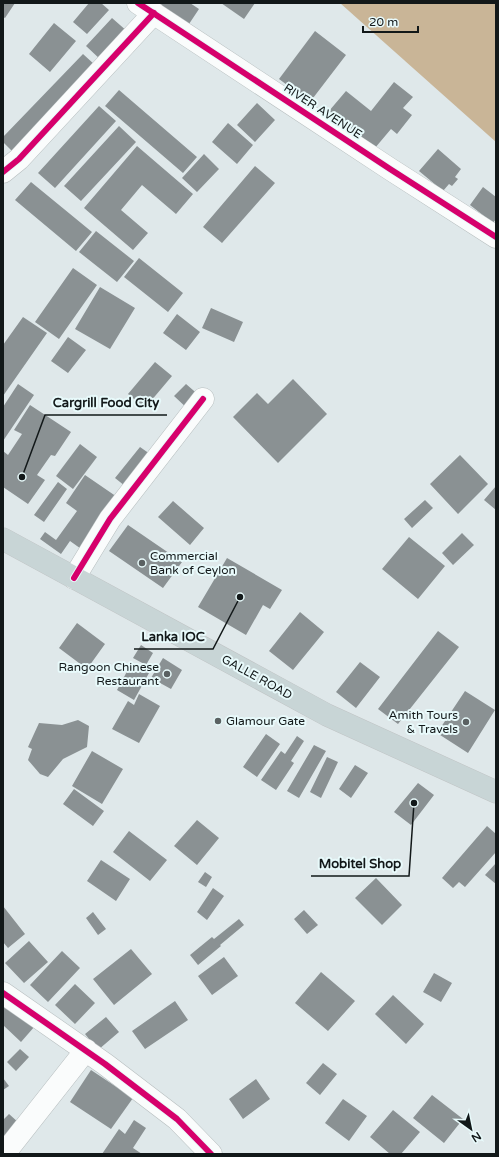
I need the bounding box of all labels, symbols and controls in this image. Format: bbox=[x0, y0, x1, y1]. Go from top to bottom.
scale bar bbox=[363, 8, 418, 34]
text: 20 m bbox=[369, 15, 398, 29]
street label: RIVER AVENUE bbox=[281, 81, 365, 142]
callout: Cargrill Food City bbox=[45, 390, 167, 415]
text: Cargrill Food City bbox=[53, 395, 159, 411]
place label: Commercial Bank of Ceylon bbox=[150, 549, 236, 577]
marker: Commercial Bank of Ceylon bbox=[137, 558, 147, 568]
callout: Lanka IOC bbox=[134, 624, 213, 649]
text: Lanka IOC bbox=[141, 629, 205, 645]
street label: GALLE ROAD bbox=[219, 652, 295, 702]
place label: Rangoon Chinese Restaurant bbox=[59, 660, 159, 688]
marker: Rangoon Chinese Restaurant bbox=[162, 669, 172, 679]
place label: Amith Tours & Travels bbox=[389, 708, 458, 736]
place label: Glamour Gate bbox=[226, 714, 305, 728]
marker: Glamour Gate bbox=[213, 716, 223, 726]
marker: Amith Tours & Travels bbox=[461, 717, 471, 727]
callout: Mobitel Shop bbox=[311, 851, 409, 876]
text: Mobitel Shop bbox=[319, 856, 401, 872]
north arrow bbox=[451, 1109, 491, 1149]
text: N bbox=[469, 1129, 483, 1145]

